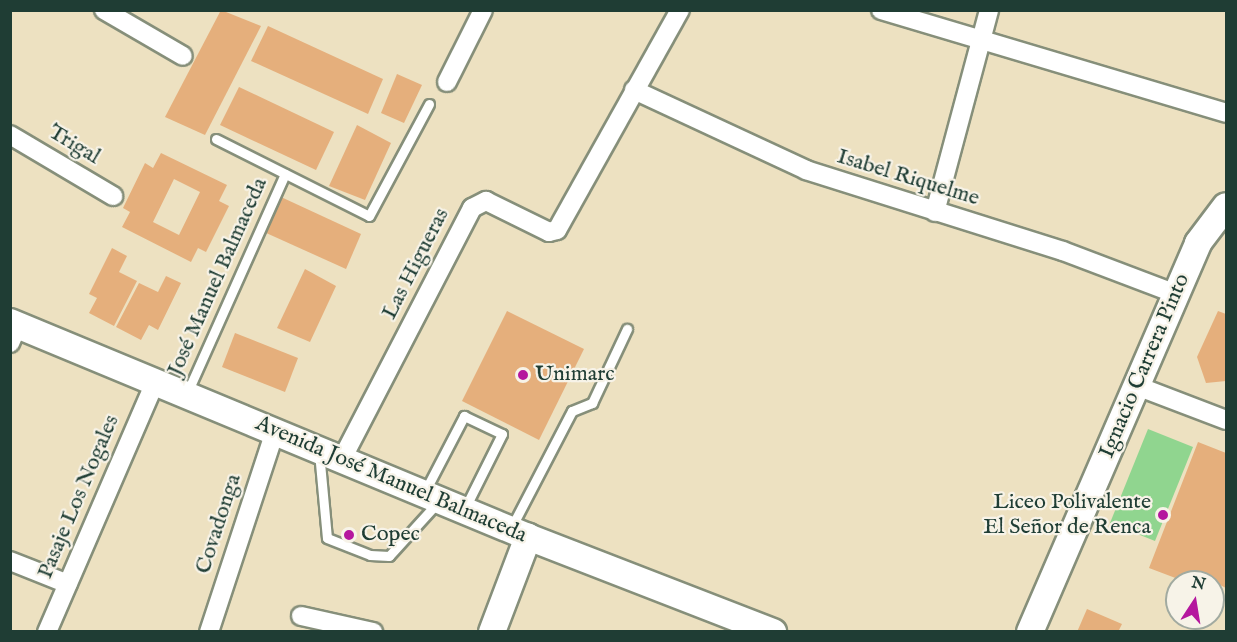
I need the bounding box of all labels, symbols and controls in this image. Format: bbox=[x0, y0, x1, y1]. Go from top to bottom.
street label: Trigal bbox=[43, 119, 105, 171]
street label: Isabel Riquelme bbox=[834, 144, 982, 212]
street label: José Manuel Balmaceda bbox=[162, 174, 274, 380]
street label: Las Higueras bbox=[377, 204, 455, 324]
street label: Ignacio Carrera Pinto bbox=[1094, 270, 1196, 462]
place label: Unimarc bbox=[535, 362, 615, 388]
marker: Unimarc bbox=[516, 368, 530, 382]
street label: Pasaje Los Nogales bbox=[33, 411, 125, 583]
street label: Avenida José Manuel Balmaceda bbox=[251, 411, 531, 549]
street label: Covadonga bbox=[190, 471, 248, 577]
place label: Liceo Polivalente El Señor de Renca bbox=[983, 489, 1151, 540]
marker: Liceo Polivalente El Señor de Renca bbox=[1156, 508, 1170, 522]
place label: Copec bbox=[361, 522, 420, 548]
marker: Copec bbox=[342, 528, 356, 542]
north arrow bbox=[1165, 570, 1225, 630]
text: N bbox=[1189, 573, 1207, 596]

